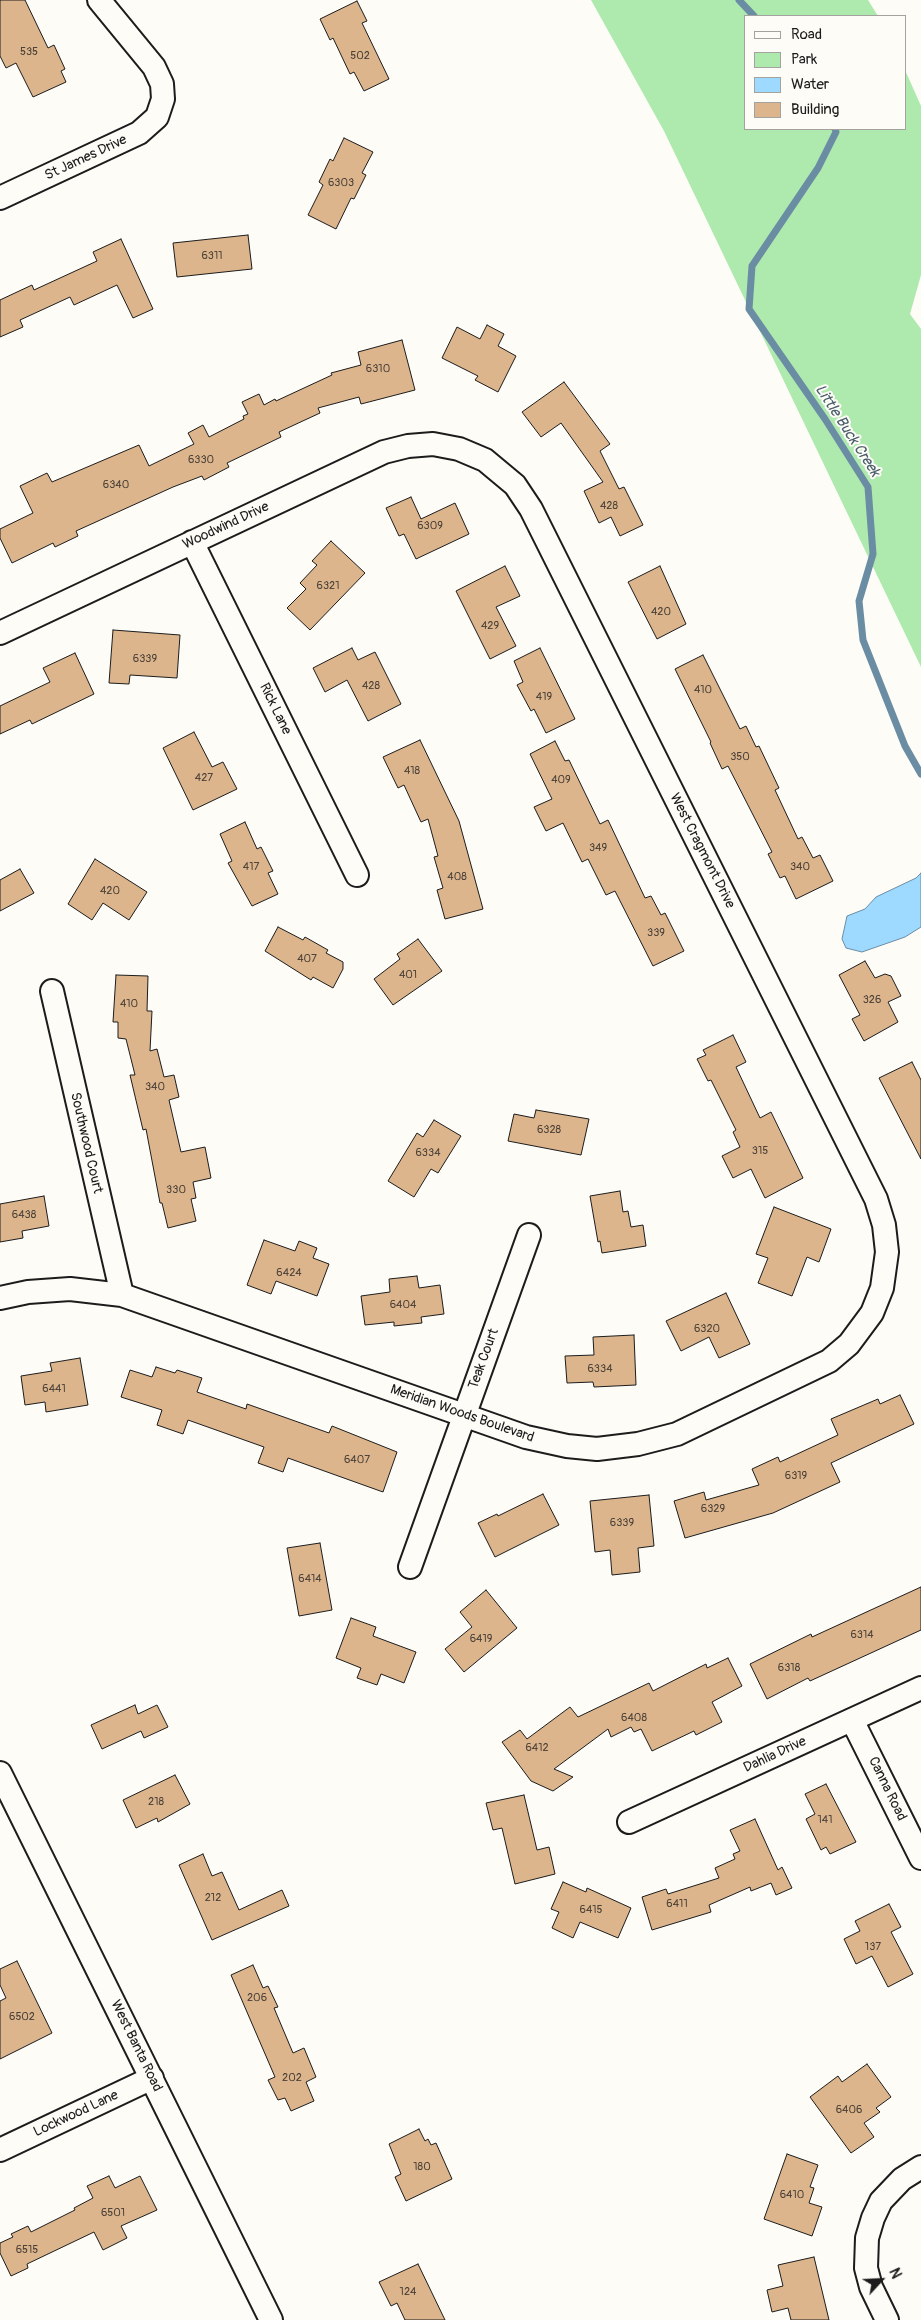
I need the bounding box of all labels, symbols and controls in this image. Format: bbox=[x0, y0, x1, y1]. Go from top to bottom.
legend bbox=[744, 15, 906, 130]
text: Road bbox=[791, 25, 822, 44]
house number: 535 bbox=[20, 45, 38, 59]
house number: 502 bbox=[350, 49, 370, 63]
text: Park bbox=[791, 50, 817, 69]
text: Water bbox=[791, 75, 829, 94]
text: Building bbox=[791, 100, 839, 119]
street label: St James Drive bbox=[42, 132, 130, 184]
house number: 6303 bbox=[328, 176, 354, 190]
house number: 6311 bbox=[201, 249, 223, 263]
house number: 6310 bbox=[366, 362, 390, 376]
water label: Little Buck Creek bbox=[811, 382, 883, 480]
house number: 6330 bbox=[188, 453, 214, 467]
house number: 6340 bbox=[103, 478, 129, 492]
street label: Woodwind Drive bbox=[180, 499, 272, 553]
house number: 428 bbox=[600, 499, 618, 513]
house number: 6309 bbox=[417, 519, 443, 533]
house number: 6321 bbox=[317, 579, 339, 593]
house number: 420 bbox=[651, 605, 671, 619]
house number: 429 bbox=[481, 619, 499, 633]
house number: 6339 bbox=[133, 652, 157, 666]
house number: 428 bbox=[362, 679, 380, 693]
street label: Rick Lane bbox=[255, 680, 295, 738]
house number: 410 bbox=[694, 683, 712, 697]
house number: 419 bbox=[536, 690, 552, 704]
house number: 350 bbox=[730, 750, 750, 764]
house number: 418 bbox=[404, 764, 420, 778]
house number: 427 bbox=[195, 771, 213, 785]
house number: 409 bbox=[551, 773, 571, 787]
street label: West Cragmont Drive bbox=[666, 791, 738, 911]
house number: 349 bbox=[589, 841, 607, 855]
house number: 417 bbox=[243, 860, 259, 874]
house number: 340 bbox=[790, 860, 810, 874]
house number: 408 bbox=[447, 870, 467, 884]
house number: 420 bbox=[100, 884, 120, 898]
house number: 339 bbox=[647, 926, 665, 940]
house number: 407 bbox=[297, 952, 317, 966]
house number: 401 bbox=[399, 968, 417, 982]
house number: 326 bbox=[863, 993, 881, 1007]
house number: 410 bbox=[120, 997, 138, 1011]
house number: 340 bbox=[145, 1080, 165, 1094]
street label: Southwood Court bbox=[66, 1091, 106, 1195]
house number: 6328 bbox=[537, 1123, 561, 1137]
house number: 315 bbox=[752, 1144, 768, 1158]
house number: 6334 bbox=[415, 1146, 441, 1160]
house number: 330 bbox=[166, 1183, 186, 1197]
house number: 6438 bbox=[12, 1208, 36, 1222]
house number: 6424 bbox=[276, 1266, 302, 1280]
house number: 6404 bbox=[390, 1298, 416, 1312]
house number: 6320 bbox=[694, 1322, 720, 1336]
street label: Teak Court bbox=[465, 1327, 503, 1391]
house number: 6334 bbox=[587, 1362, 613, 1376]
street label: Meridian Woods Boulevard bbox=[388, 1381, 536, 1447]
house number: 6441 bbox=[42, 1382, 66, 1396]
house number: 6407 bbox=[344, 1453, 370, 1467]
house number: 6319 bbox=[785, 1469, 807, 1483]
house number: 6329 bbox=[701, 1502, 725, 1516]
house number: 6339 bbox=[610, 1516, 634, 1530]
house number: 6414 bbox=[298, 1572, 322, 1586]
house number: 6314 bbox=[850, 1628, 874, 1642]
house number: 6419 bbox=[470, 1632, 492, 1646]
house number: 6318 bbox=[778, 1661, 800, 1675]
house number: 6408 bbox=[621, 1711, 647, 1725]
street label: Dahlia Drive bbox=[741, 1733, 809, 1777]
house number: 6412 bbox=[525, 1741, 549, 1755]
street label: Canna Road bbox=[864, 1754, 910, 1824]
house number: 218 bbox=[148, 1795, 164, 1809]
house number: 141 bbox=[818, 1813, 832, 1827]
house number: 212 bbox=[205, 1891, 221, 1905]
house number: 6411 bbox=[666, 1897, 688, 1911]
house number: 6415 bbox=[579, 1903, 603, 1917]
house number: 137 bbox=[865, 1940, 881, 1954]
house number: 206 bbox=[247, 1991, 267, 2005]
street label: West Banta Road bbox=[107, 1997, 165, 2095]
house number: 6502 bbox=[9, 2010, 35, 2024]
house number: 202 bbox=[282, 2071, 302, 2085]
street label: Lockwood Lane bbox=[31, 2087, 121, 2141]
house number: 6406 bbox=[836, 2103, 862, 2117]
house number: 180 bbox=[413, 2160, 431, 2174]
house number: 6410 bbox=[780, 2188, 804, 2202]
house number: 6501 bbox=[101, 2206, 125, 2220]
house number: 6515 bbox=[16, 2243, 38, 2257]
north arrow bbox=[856, 2255, 906, 2305]
text: N bbox=[885, 2266, 905, 2281]
house number: 124 bbox=[400, 2285, 416, 2299]

